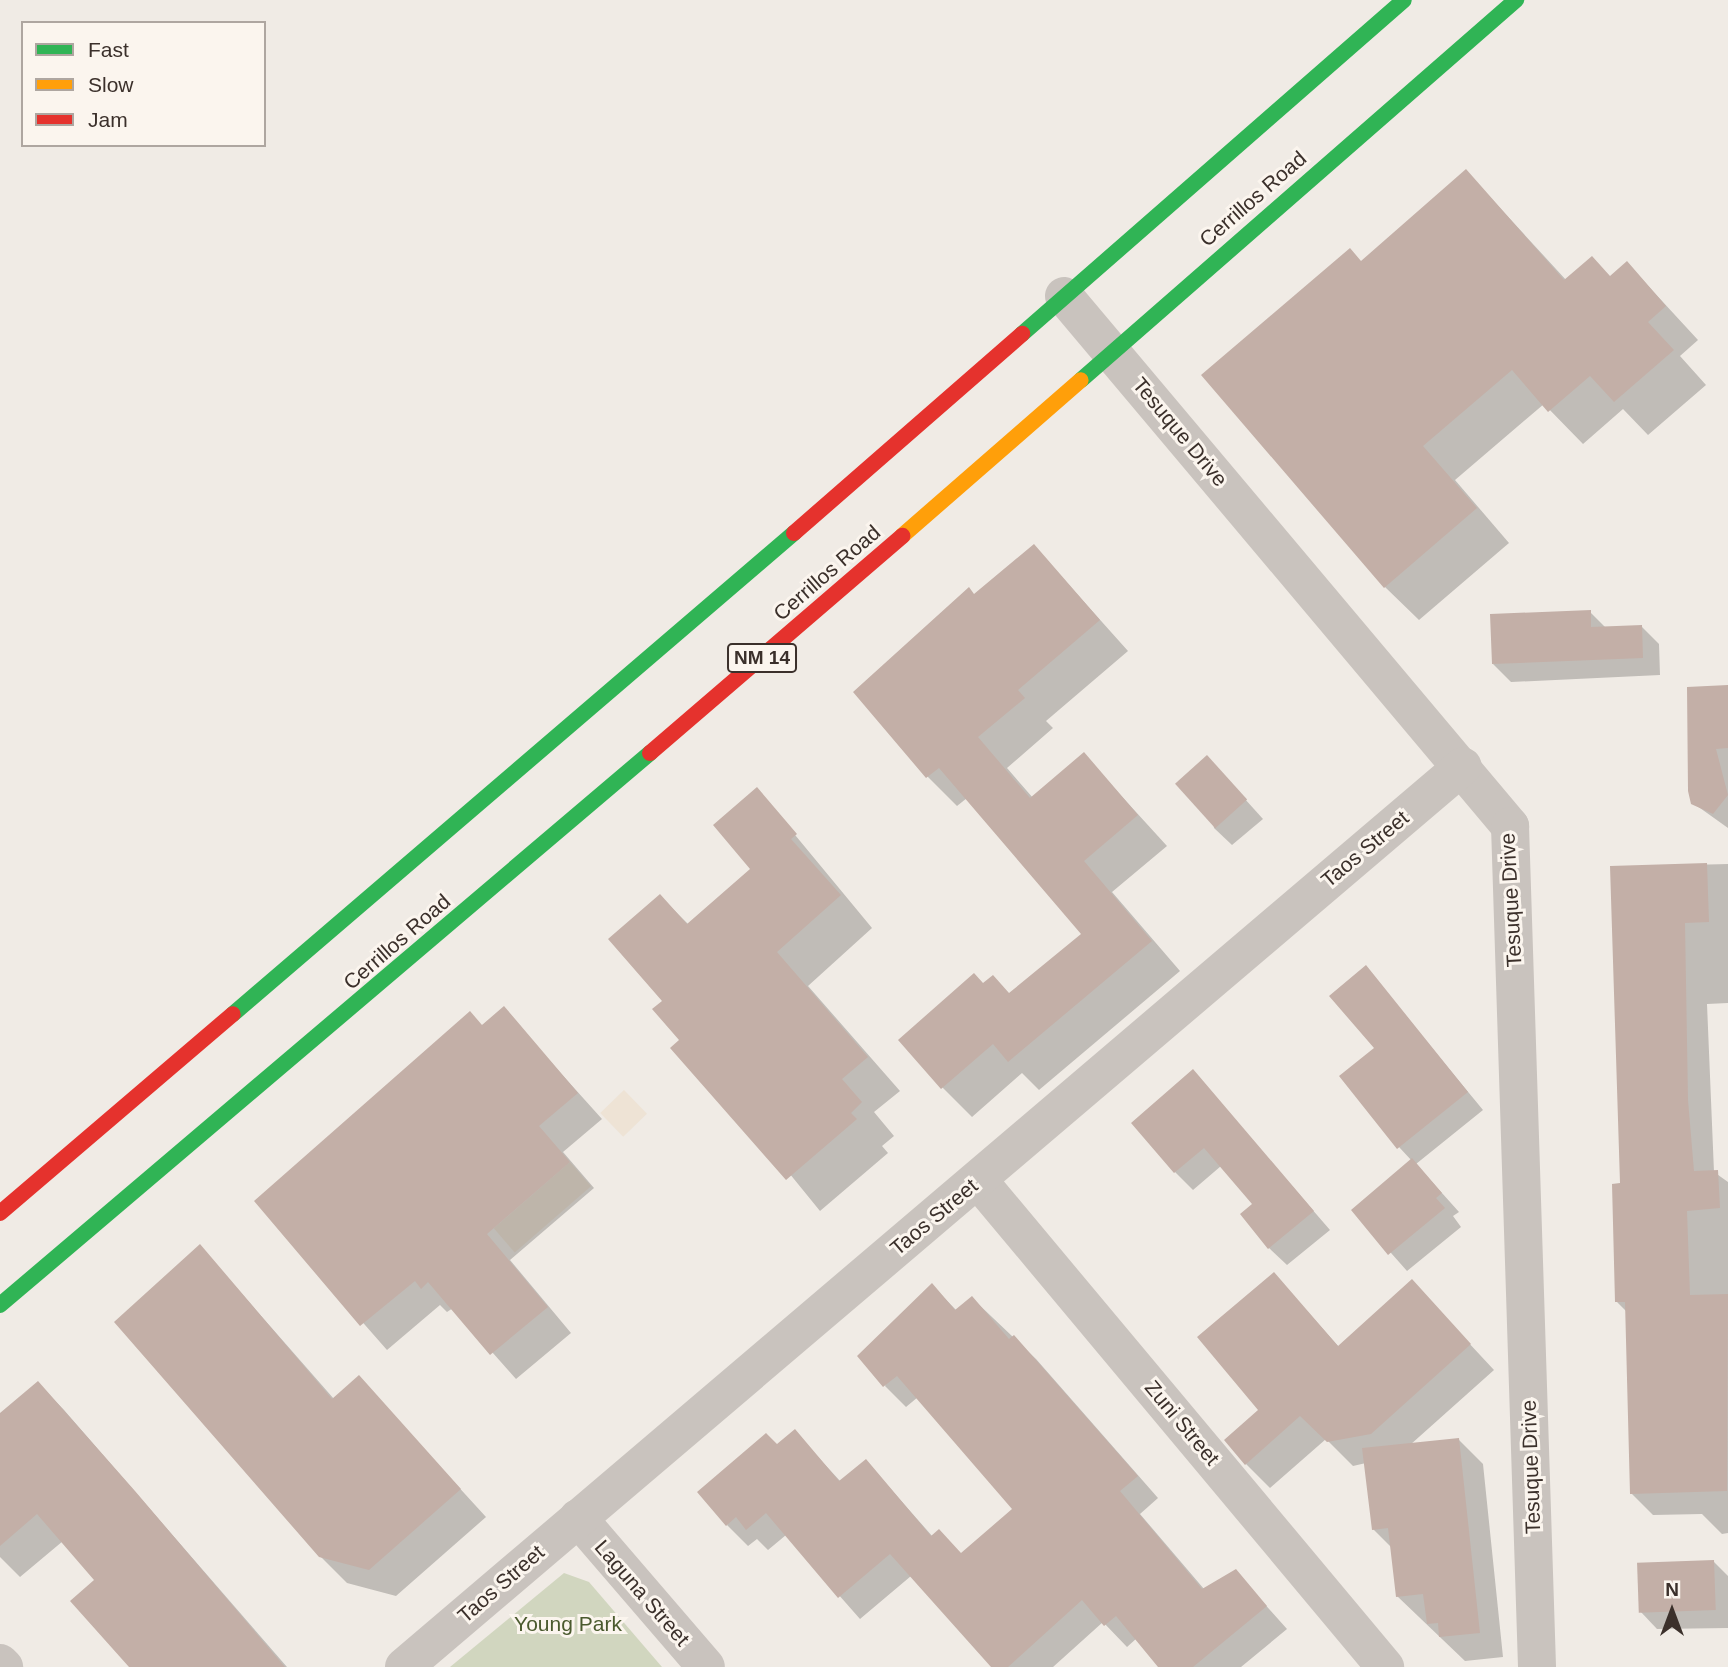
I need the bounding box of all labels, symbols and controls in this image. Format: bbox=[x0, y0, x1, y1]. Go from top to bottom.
legend bbox=[21, 21, 266, 147]
text: Fast bbox=[88, 38, 129, 61]
text: Slow bbox=[88, 73, 134, 96]
text: Jam bbox=[88, 108, 128, 131]
street label: Cerrillos Road bbox=[1195, 146, 1311, 252]
street label: Tesuque Drive bbox=[1127, 372, 1233, 492]
street label: Cerrillos Road bbox=[769, 520, 885, 626]
road number: NM 14 bbox=[727, 642, 797, 674]
street label: Taos Street bbox=[1316, 805, 1414, 893]
street label: Tesuque Drive bbox=[1495, 832, 1527, 968]
street label: Cerrillos Road bbox=[339, 889, 455, 995]
street label: Taos Street bbox=[885, 1173, 983, 1261]
street label: Zuni Street bbox=[1139, 1376, 1225, 1470]
street label: Tesuque Drive bbox=[1516, 1399, 1546, 1535]
street label: Laguna Street bbox=[589, 1535, 695, 1651]
street label: Taos Street bbox=[453, 1540, 549, 1628]
north arrow bbox=[1637, 1576, 1707, 1646]
text: N bbox=[1665, 1579, 1679, 1600]
park label: Young Park bbox=[514, 1611, 622, 1637]

